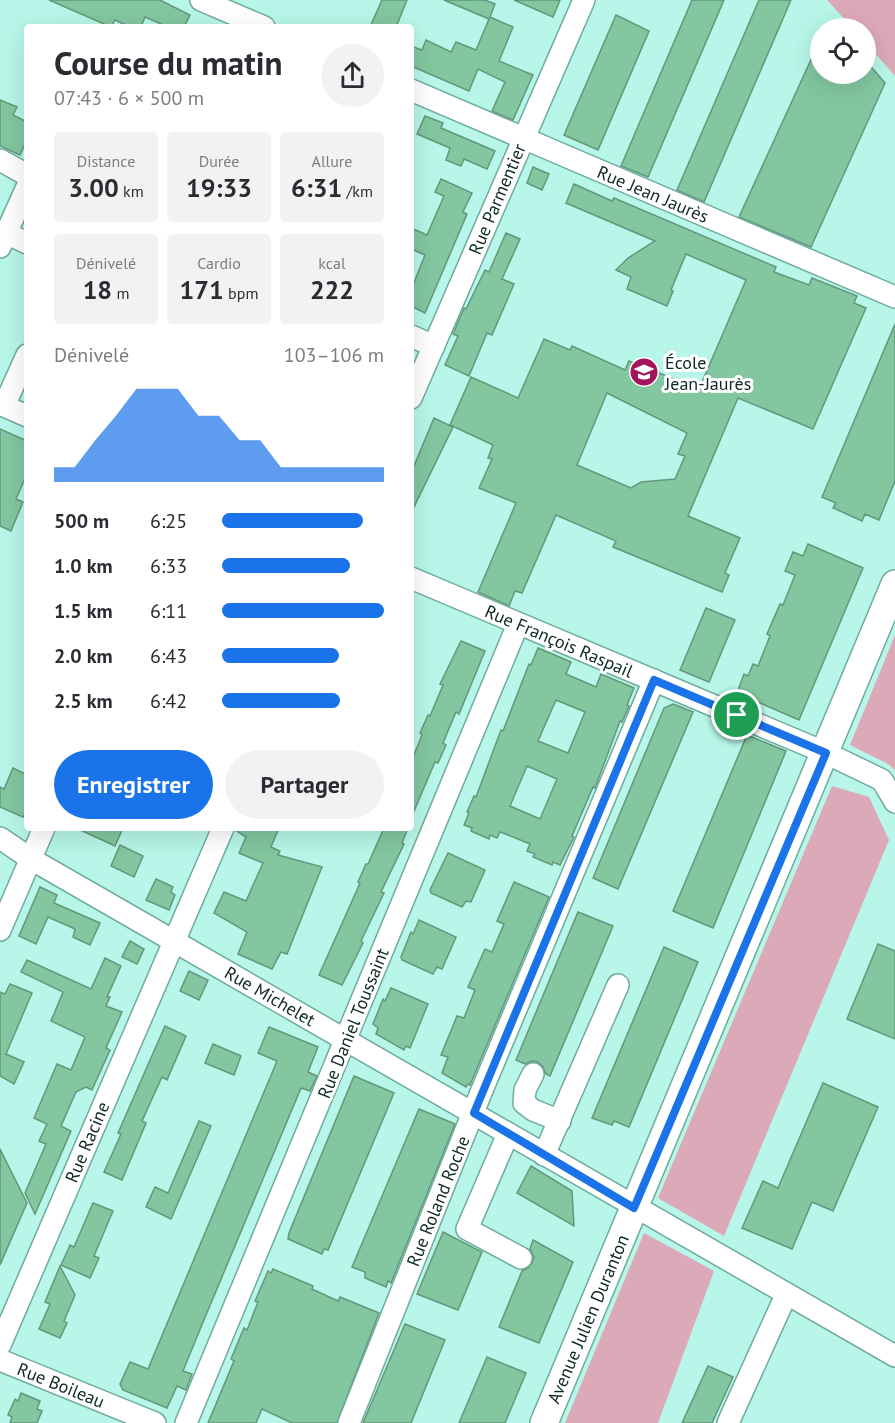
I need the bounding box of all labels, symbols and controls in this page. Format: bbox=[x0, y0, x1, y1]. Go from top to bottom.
map controls bbox=[810, 18, 876, 84]
button: locate bbox=[810, 18, 876, 84]
text: Course du matin bbox=[54, 41, 283, 84]
button: share bbox=[321, 44, 384, 107]
text: 07:43 · 6 × 500 m bbox=[54, 85, 204, 111]
street label: Rue Parmentier bbox=[463, 140, 531, 258]
text: Distance bbox=[77, 151, 135, 171]
text: Durée bbox=[199, 151, 239, 171]
text: Allure bbox=[312, 151, 352, 171]
street label: Rue Jean Jaurès bbox=[594, 160, 712, 228]
text: 3.00 bbox=[68, 171, 119, 204]
text: 19:33 bbox=[186, 171, 252, 204]
text: 6:31 bbox=[291, 171, 342, 204]
text: km bbox=[119, 181, 144, 201]
text: /km bbox=[342, 181, 373, 201]
text: Dénivelé bbox=[76, 253, 136, 273]
text: Cardio bbox=[197, 253, 241, 273]
text: kcal bbox=[318, 253, 346, 273]
text: 18 bbox=[83, 273, 112, 306]
text: 171 bbox=[180, 273, 224, 306]
text: 222 bbox=[310, 273, 354, 306]
text: m bbox=[112, 283, 129, 303]
text: bpm bbox=[224, 283, 258, 303]
text: Dénivelé bbox=[54, 342, 129, 368]
text: 103–106 m bbox=[284, 342, 384, 368]
place label: École Jean-Jaurès bbox=[664, 351, 751, 395]
school or university icon: École Jean-Jaurès bbox=[628, 356, 660, 388]
text: 500 m bbox=[54, 508, 109, 534]
text: 6:25 bbox=[150, 508, 187, 534]
text: 1.0 km bbox=[54, 553, 113, 579]
text: 6:33 bbox=[150, 553, 187, 579]
text: 1.5 km bbox=[54, 598, 113, 624]
text: 6:11 bbox=[150, 598, 187, 624]
street label: Rue François Raspail bbox=[481, 599, 637, 683]
text: 2.0 km bbox=[54, 643, 113, 669]
text: 6:43 bbox=[150, 643, 187, 669]
text: 2.5 km bbox=[54, 688, 113, 714]
text: 6:42 bbox=[150, 688, 187, 714]
pin bbox=[711, 689, 762, 740]
icon: arrive bbox=[720, 698, 753, 731]
button: Enregistrer bbox=[54, 750, 213, 819]
button: Partager bbox=[225, 750, 384, 819]
street label: Rue Daniel Toussaint bbox=[312, 944, 394, 1102]
street label: Rue Michelet bbox=[221, 961, 319, 1031]
street label: Rue Racine bbox=[60, 1098, 114, 1186]
street label: Rue Roland Roche bbox=[401, 1132, 475, 1270]
street label: Avenue Julien Duranton bbox=[542, 1231, 634, 1407]
street label: Rue Boileau bbox=[14, 1357, 108, 1413]

